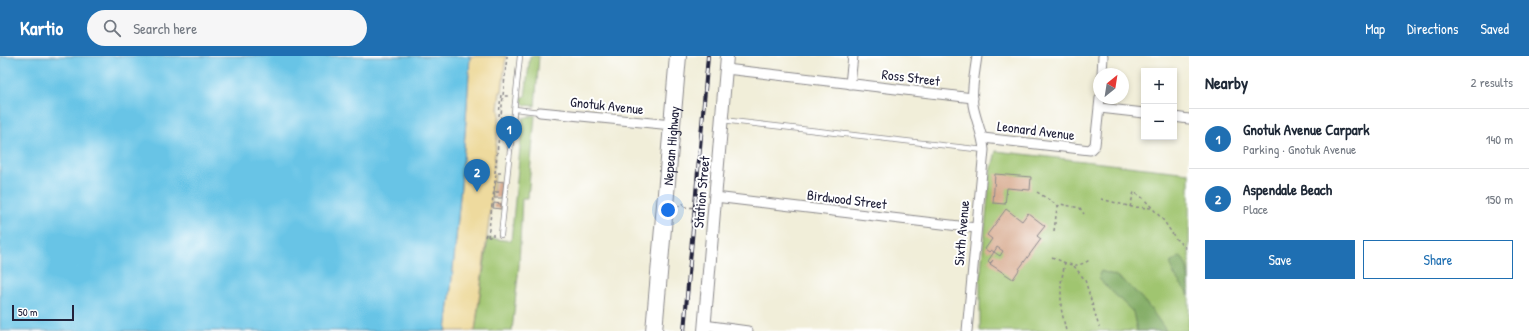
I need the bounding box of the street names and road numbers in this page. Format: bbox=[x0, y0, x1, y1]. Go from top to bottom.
street label: Ross Street bbox=[881, 64, 941, 90]
street label: Gnotuk Avenue bbox=[569, 92, 645, 118]
street label: Nepean Highway bbox=[657, 105, 684, 186]
street label: Leonard Avenue bbox=[996, 116, 1076, 144]
street label: Station Street bbox=[688, 155, 714, 229]
street label: Birdwood Street bbox=[806, 185, 888, 213]
street label: Sixth Avenue bbox=[949, 199, 973, 266]

